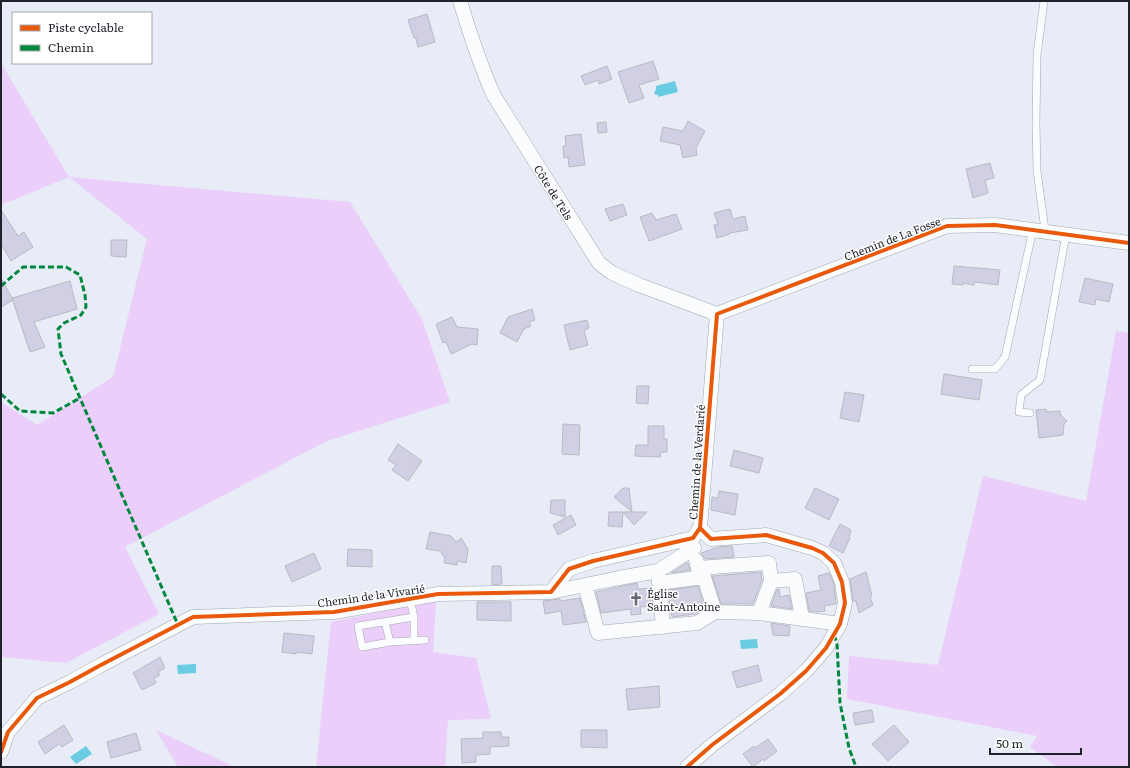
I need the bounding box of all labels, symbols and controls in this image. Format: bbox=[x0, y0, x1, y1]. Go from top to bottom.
legend bbox=[12, 12, 152, 64]
text: Piste cyclable bbox=[48, 18, 124, 36]
text: Chemin bbox=[48, 38, 94, 56]
street label: Côte de Tels bbox=[531, 161, 577, 223]
street label: Chemin de La Fosse bbox=[841, 212, 943, 264]
street label: Chemin de la Verdarié bbox=[684, 404, 708, 520]
street label: Chemin de la Vivarié bbox=[316, 579, 426, 610]
place label: Église Saint-Antoine bbox=[647, 585, 721, 614]
church icon: Église Saint-Antoine bbox=[628, 591, 644, 607]
scale bar bbox=[990, 730, 1081, 756]
text: 50 m bbox=[996, 734, 1023, 752]

